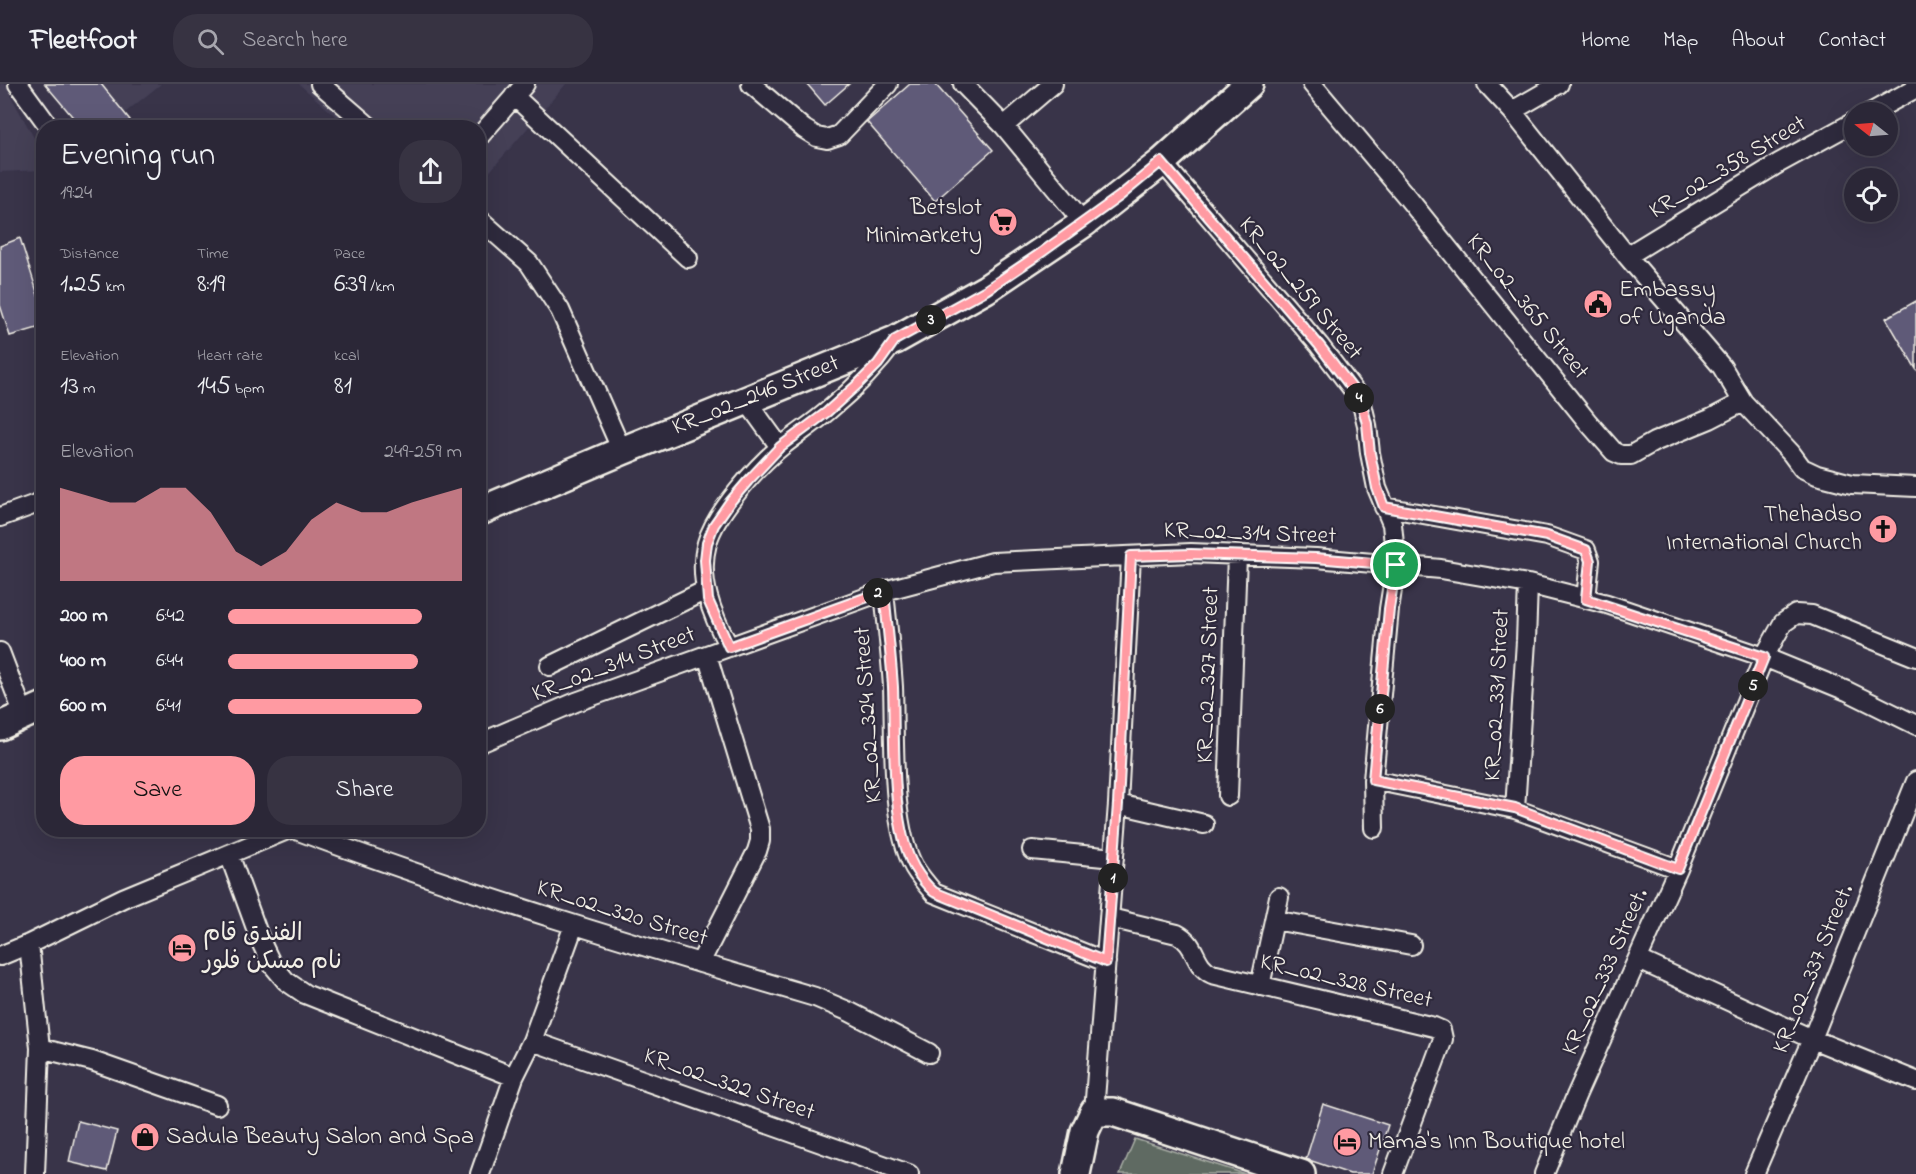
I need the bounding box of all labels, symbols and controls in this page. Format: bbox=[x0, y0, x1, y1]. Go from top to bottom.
search box bbox=[173, 14, 593, 68]
text: Fleetfoot bbox=[30, 21, 137, 62]
icon: search bbox=[194, 25, 227, 58]
text: Search here bbox=[242, 25, 348, 57]
text: Home bbox=[1581, 26, 1630, 56]
text: Map bbox=[1663, 26, 1698, 56]
text: About bbox=[1731, 26, 1785, 56]
text: Contact bbox=[1818, 26, 1886, 56]
north arrow bbox=[1844, 102, 1898, 156]
map controls bbox=[1844, 102, 1898, 222]
street label: KR_02_358 Street bbox=[1643, 107, 1813, 229]
text: Evening run bbox=[60, 132, 215, 180]
button: share bbox=[399, 140, 462, 203]
button: locate bbox=[1844, 168, 1898, 222]
text: 19:24 bbox=[60, 179, 92, 208]
place label: Betslot Minimarkety bbox=[865, 191, 982, 255]
supermarket icon: Betslot Minimarkety bbox=[987, 206, 1019, 238]
street label: KR_02_259 Street bbox=[1229, 210, 1371, 368]
street label: KR_02_365 Street bbox=[1457, 226, 1597, 388]
text: Distance bbox=[60, 242, 119, 266]
text: Time bbox=[197, 242, 229, 266]
text: Pace bbox=[334, 242, 365, 266]
text: 1.25 bbox=[60, 266, 101, 304]
text: 8:19 bbox=[197, 266, 225, 304]
text: 6:39 bbox=[334, 266, 366, 304]
place label: Embassy of Uganda bbox=[1619, 273, 1726, 336]
text: km bbox=[101, 275, 125, 299]
text: /km bbox=[366, 275, 395, 299]
public building icon: Embassy of Uganda bbox=[1582, 288, 1614, 320]
pin: 3 bbox=[916, 305, 946, 335]
text: 3 bbox=[928, 308, 934, 332]
text: Elevation bbox=[60, 344, 119, 368]
text: Heart rate bbox=[197, 344, 263, 368]
text: kcal bbox=[334, 344, 359, 368]
street label: KR_02_246 Street bbox=[667, 347, 845, 445]
text: 13 bbox=[60, 368, 79, 406]
text: 145 bbox=[197, 368, 231, 406]
text: 81 bbox=[334, 368, 352, 406]
text: m bbox=[79, 377, 95, 401]
text: bpm bbox=[231, 377, 264, 401]
pin: 4 bbox=[1344, 383, 1374, 413]
text: 4 bbox=[1356, 386, 1362, 410]
text: Elevation bbox=[60, 438, 134, 467]
text: 249–259 m bbox=[384, 438, 462, 467]
place label: Thehadso International Church bbox=[1666, 498, 1862, 561]
street label: KR_02_314 Street bbox=[1163, 513, 1337, 555]
church icon: Thehadso International Church bbox=[1867, 513, 1899, 545]
pin bbox=[1370, 539, 1421, 590]
icon: arrive bbox=[1379, 548, 1412, 581]
pin: 2 bbox=[863, 578, 893, 608]
text: 2 bbox=[874, 581, 882, 605]
street label: KR_02_327 Street bbox=[1188, 586, 1230, 764]
text: 200 m bbox=[60, 602, 108, 631]
text: 6:42 bbox=[156, 602, 185, 631]
street label: KR_02_331 Street bbox=[1476, 608, 1520, 782]
street label: KR_02_314 Street bbox=[527, 618, 701, 712]
street label: KR_02_324 Street bbox=[845, 626, 893, 804]
text: 400 m bbox=[60, 647, 106, 676]
text: 6:44 bbox=[156, 647, 183, 676]
pin: 5 bbox=[1738, 671, 1768, 701]
text: 5 bbox=[1748, 674, 1758, 698]
text: 600 m bbox=[60, 692, 107, 721]
text: 6:41 bbox=[156, 692, 181, 721]
pin: 6 bbox=[1365, 694, 1395, 724]
text: 6 bbox=[1376, 697, 1384, 721]
button: Save bbox=[60, 756, 255, 825]
button: Share bbox=[267, 756, 462, 825]
pin: 1 bbox=[1098, 863, 1128, 893]
text: 1 bbox=[1110, 866, 1116, 890]
street label: KR_02_320 Street bbox=[532, 871, 712, 957]
street label: KR_02_337 Street. bbox=[1764, 879, 1864, 1059]
street label: KR_02_333 Street. bbox=[1553, 883, 1659, 1061]
place label: الفندق قام نام مسكن فلور bbox=[201, 917, 342, 980]
hotel icon: الفندق قام نام مسكن فلور bbox=[166, 932, 198, 964]
street label: KR_02_328 Street bbox=[1256, 945, 1436, 1019]
street label: KR_02_322 Street bbox=[639, 1039, 819, 1131]
place label: Sadula Beauty Salon and Spa bbox=[166, 1120, 474, 1156]
shop icon: Sadula Beauty Salon and Spa bbox=[129, 1121, 161, 1153]
place label: Mama's Inn Boutique hotel bbox=[1368, 1125, 1625, 1160]
hotel icon: Mama's Inn Boutique hotel bbox=[1331, 1126, 1363, 1158]

